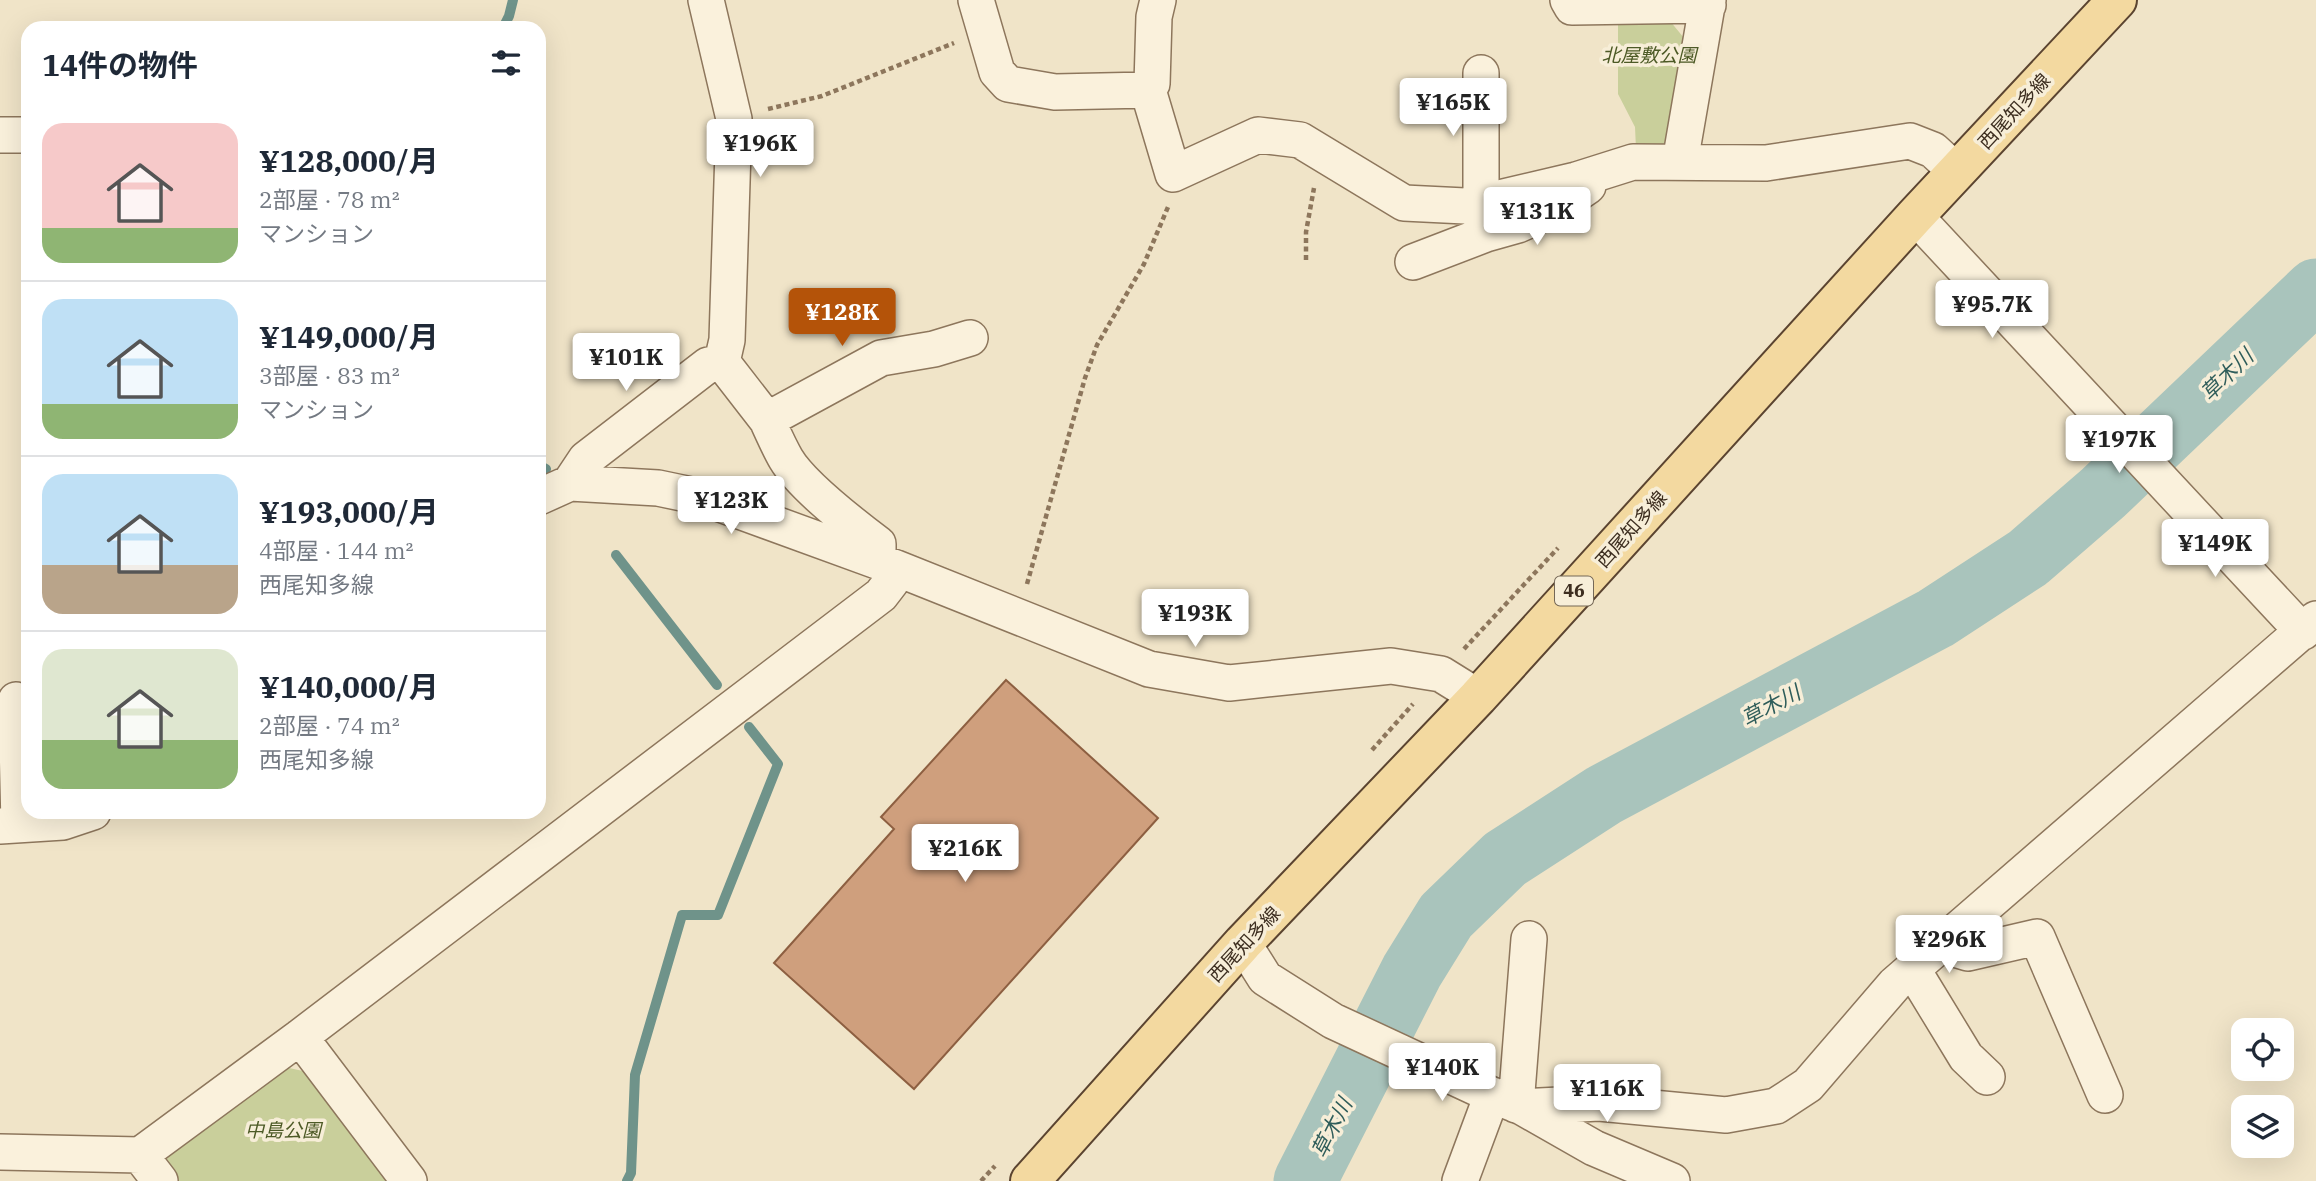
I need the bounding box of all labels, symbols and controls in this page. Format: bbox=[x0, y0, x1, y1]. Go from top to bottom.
park label: 北屋敷公園 bbox=[1601, 43, 1699, 67]
icon: filters bbox=[487, 44, 525, 82]
text: 14件の物件 bbox=[42, 45, 198, 84]
street label: 西尾知多線 bbox=[1973, 68, 2055, 154]
pin: ¥165K bbox=[1404, 78, 1502, 138]
text: ¥165K bbox=[1416, 86, 1490, 116]
pin: ¥196K bbox=[711, 120, 809, 179]
text: ¥196K bbox=[723, 127, 797, 157]
text: ¥128,000/月 bbox=[259, 141, 439, 180]
icon: home bbox=[98, 151, 182, 235]
text: 2部屋 · 78 m² bbox=[259, 184, 400, 214]
pin: ¥131K bbox=[1488, 188, 1586, 247]
text: ¥131K bbox=[1500, 195, 1574, 225]
text: マンション bbox=[259, 218, 374, 248]
pin: ¥95.7K bbox=[1935, 280, 2049, 340]
pin: ¥128K bbox=[793, 288, 891, 348]
text: ¥95.7K bbox=[1951, 288, 2033, 318]
text: ¥128K bbox=[805, 296, 879, 326]
text: ¥149,000/月 bbox=[259, 317, 439, 356]
icon: home bbox=[98, 327, 182, 411]
pin: ¥101K bbox=[577, 334, 675, 393]
text: ¥101K bbox=[589, 341, 663, 371]
water label: 草木川 bbox=[2194, 341, 2260, 406]
text: 3部屋 · 83 m² bbox=[259, 360, 400, 390]
text: マンション bbox=[259, 394, 374, 424]
pin: ¥197K bbox=[2070, 416, 2168, 475]
text: ¥197K bbox=[2082, 423, 2156, 453]
pin: ¥123K bbox=[682, 476, 780, 536]
text: ¥123K bbox=[694, 484, 768, 514]
street label: 西尾知多線 bbox=[1590, 486, 1672, 572]
text: ¥193,000/月 bbox=[259, 492, 439, 531]
icon: home bbox=[98, 502, 182, 586]
pin: ¥149K bbox=[2166, 520, 2264, 579]
text: ¥149K bbox=[2178, 527, 2252, 557]
text: 4部屋 · 144 m² bbox=[259, 535, 414, 565]
text: 西尾知多線 bbox=[259, 569, 374, 599]
road number: 46 bbox=[1555, 576, 1593, 606]
pin: ¥193K bbox=[1146, 590, 1244, 649]
text: ¥193K bbox=[1158, 597, 1232, 627]
text: ¥140,000/月 bbox=[259, 667, 439, 706]
icon: home bbox=[98, 677, 182, 761]
water label: 草木川 bbox=[1736, 677, 1807, 732]
text: 2部屋 · 74 m² bbox=[259, 710, 400, 740]
text: 西尾知多線 bbox=[259, 744, 374, 774]
pin: ¥216K bbox=[916, 824, 1014, 884]
text: ¥216K bbox=[928, 832, 1002, 862]
street label: 西尾知多線 bbox=[1203, 901, 1285, 987]
pin: ¥296K bbox=[1900, 916, 1998, 975]
text: ¥296K bbox=[1912, 923, 1986, 953]
map controls bbox=[2231, 1018, 2294, 1158]
button: locate bbox=[2231, 1018, 2294, 1081]
pin: ¥140K bbox=[1393, 1044, 1491, 1103]
text: ¥140K bbox=[1405, 1051, 1479, 1081]
pin: ¥116K bbox=[1558, 1064, 1656, 1124]
text: ¥116K bbox=[1570, 1072, 1644, 1102]
water label: 草木川 bbox=[1304, 1091, 1359, 1162]
button: layers bbox=[2231, 1095, 2294, 1158]
park label: 中島公園 bbox=[245, 1118, 324, 1142]

